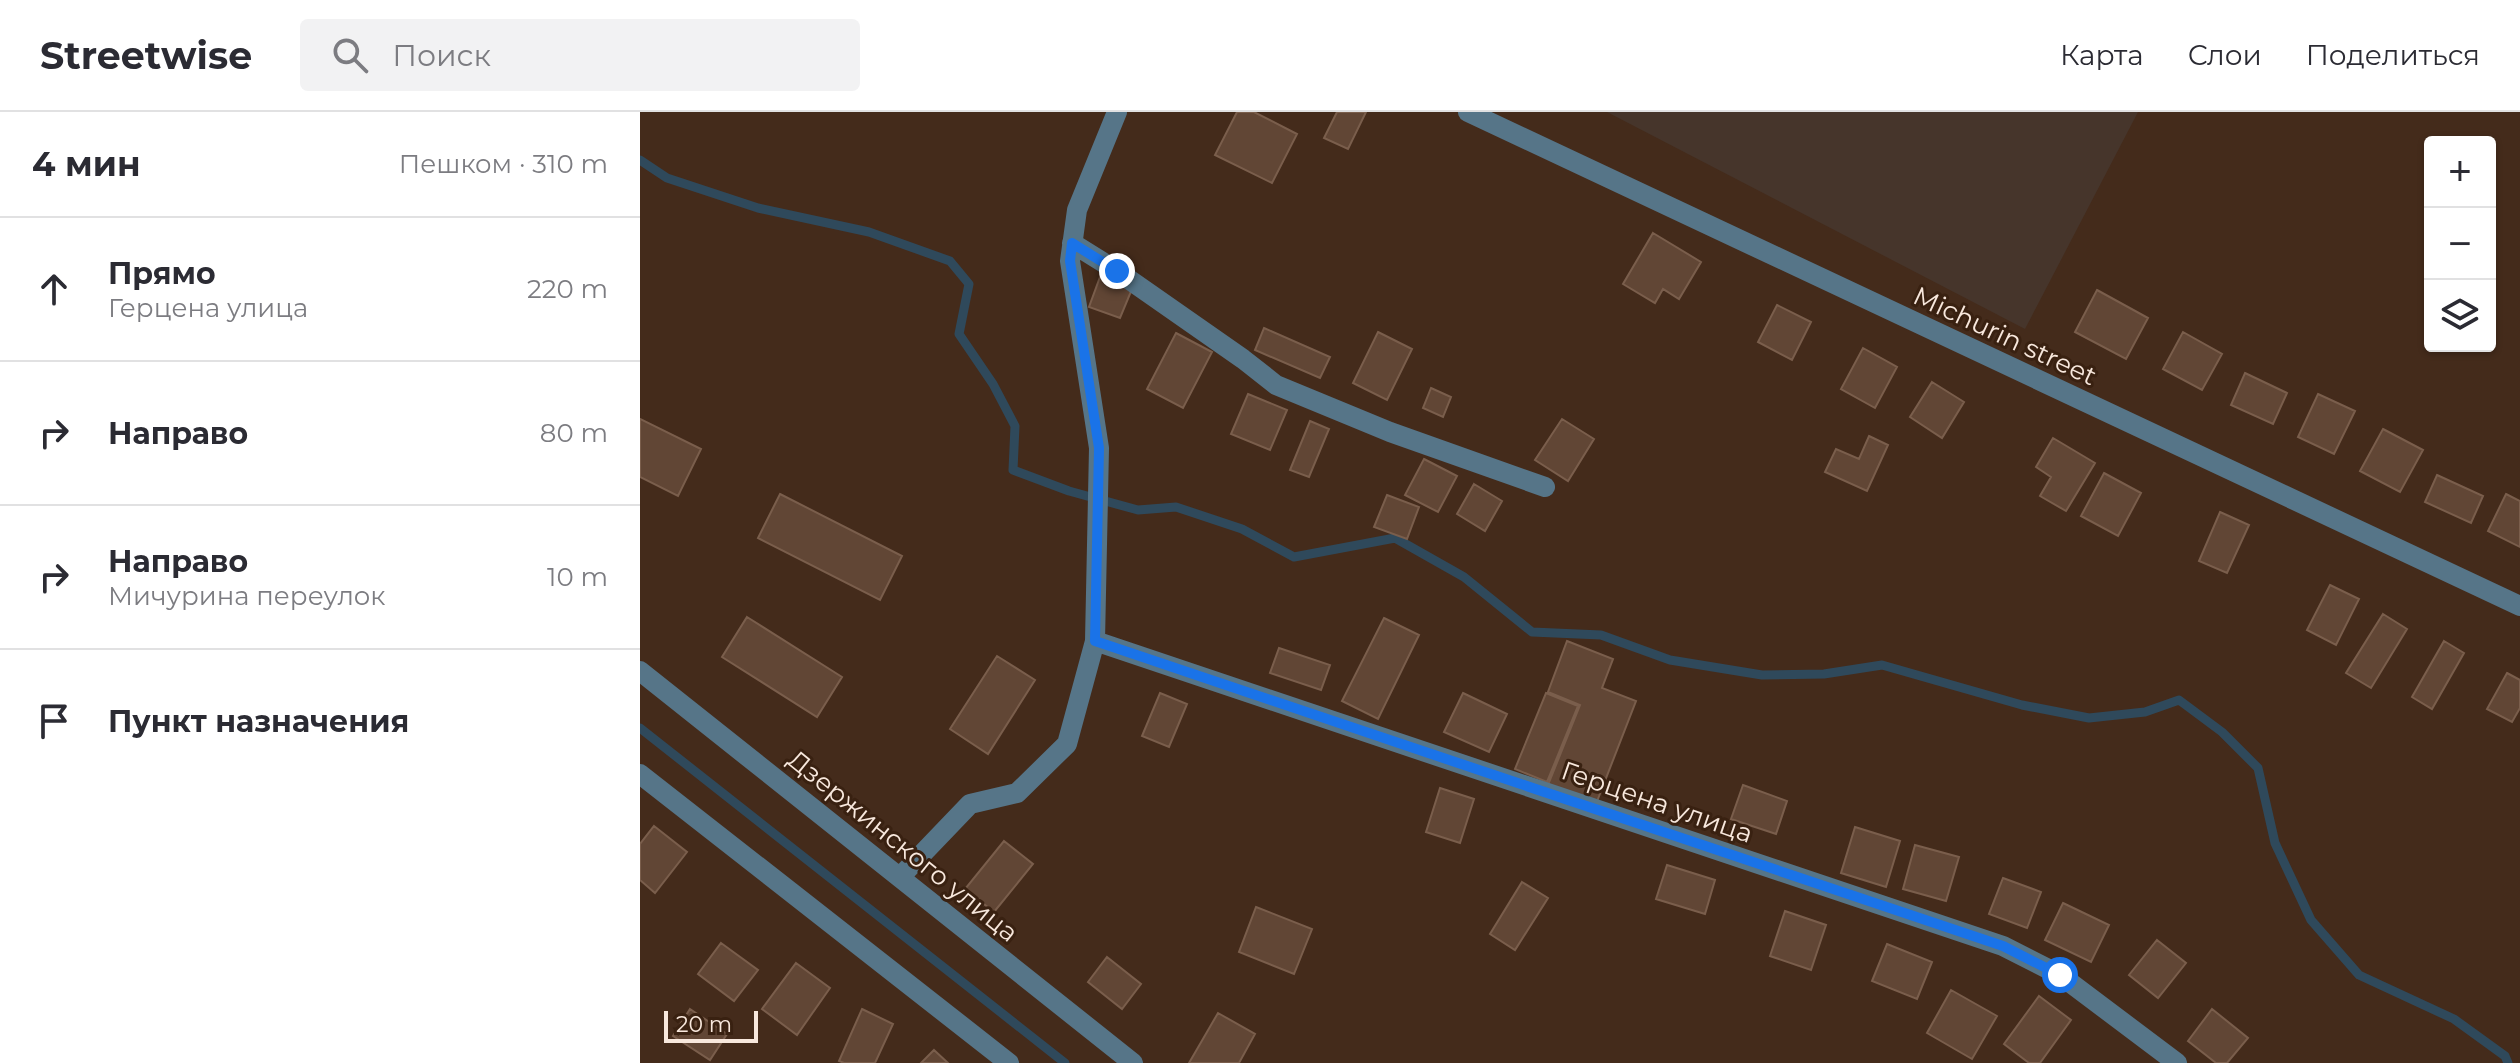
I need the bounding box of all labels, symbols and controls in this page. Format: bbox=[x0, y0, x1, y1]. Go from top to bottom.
search box bbox=[300, 19, 860, 91]
text: Streetwise bbox=[40, 32, 252, 79]
icon: search bbox=[328, 33, 372, 77]
text: Поиск bbox=[392, 37, 491, 74]
text: Карта bbox=[2060, 38, 2144, 72]
text: Слои bbox=[2188, 38, 2262, 72]
text: Поделиться bbox=[2306, 38, 2480, 72]
map controls bbox=[2424, 136, 2496, 352]
button: + bbox=[2424, 136, 2496, 208]
text: 4 мин bbox=[32, 143, 141, 185]
text: Пешком · 310 m bbox=[399, 148, 608, 180]
button: − bbox=[2424, 208, 2496, 280]
route end bbox=[1099, 253, 1135, 289]
text: Прямо bbox=[108, 255, 216, 292]
icon: ahead bbox=[32, 267, 76, 311]
text: 220 m bbox=[527, 273, 608, 305]
street label: Michurin street bbox=[1908, 280, 2102, 392]
button: layers bbox=[2424, 280, 2496, 352]
text: Герцена улица bbox=[108, 292, 308, 324]
icon: right bbox=[32, 411, 76, 455]
text: Направо bbox=[108, 415, 248, 452]
text: 80 m bbox=[540, 417, 608, 449]
text: Направо bbox=[108, 543, 248, 580]
icon: right bbox=[32, 555, 76, 599]
text: 10 m bbox=[547, 561, 608, 593]
text: Мичурина переулок bbox=[108, 580, 385, 612]
icon: arrive bbox=[32, 699, 76, 743]
text: Пункт назначения bbox=[108, 703, 409, 740]
street label: Дзержинского улица bbox=[781, 743, 1025, 949]
street label: Герцена улица bbox=[1557, 754, 1757, 850]
route start bbox=[2042, 957, 2078, 993]
scale bar bbox=[664, 1007, 758, 1043]
text: 20 m bbox=[676, 1011, 732, 1038]

